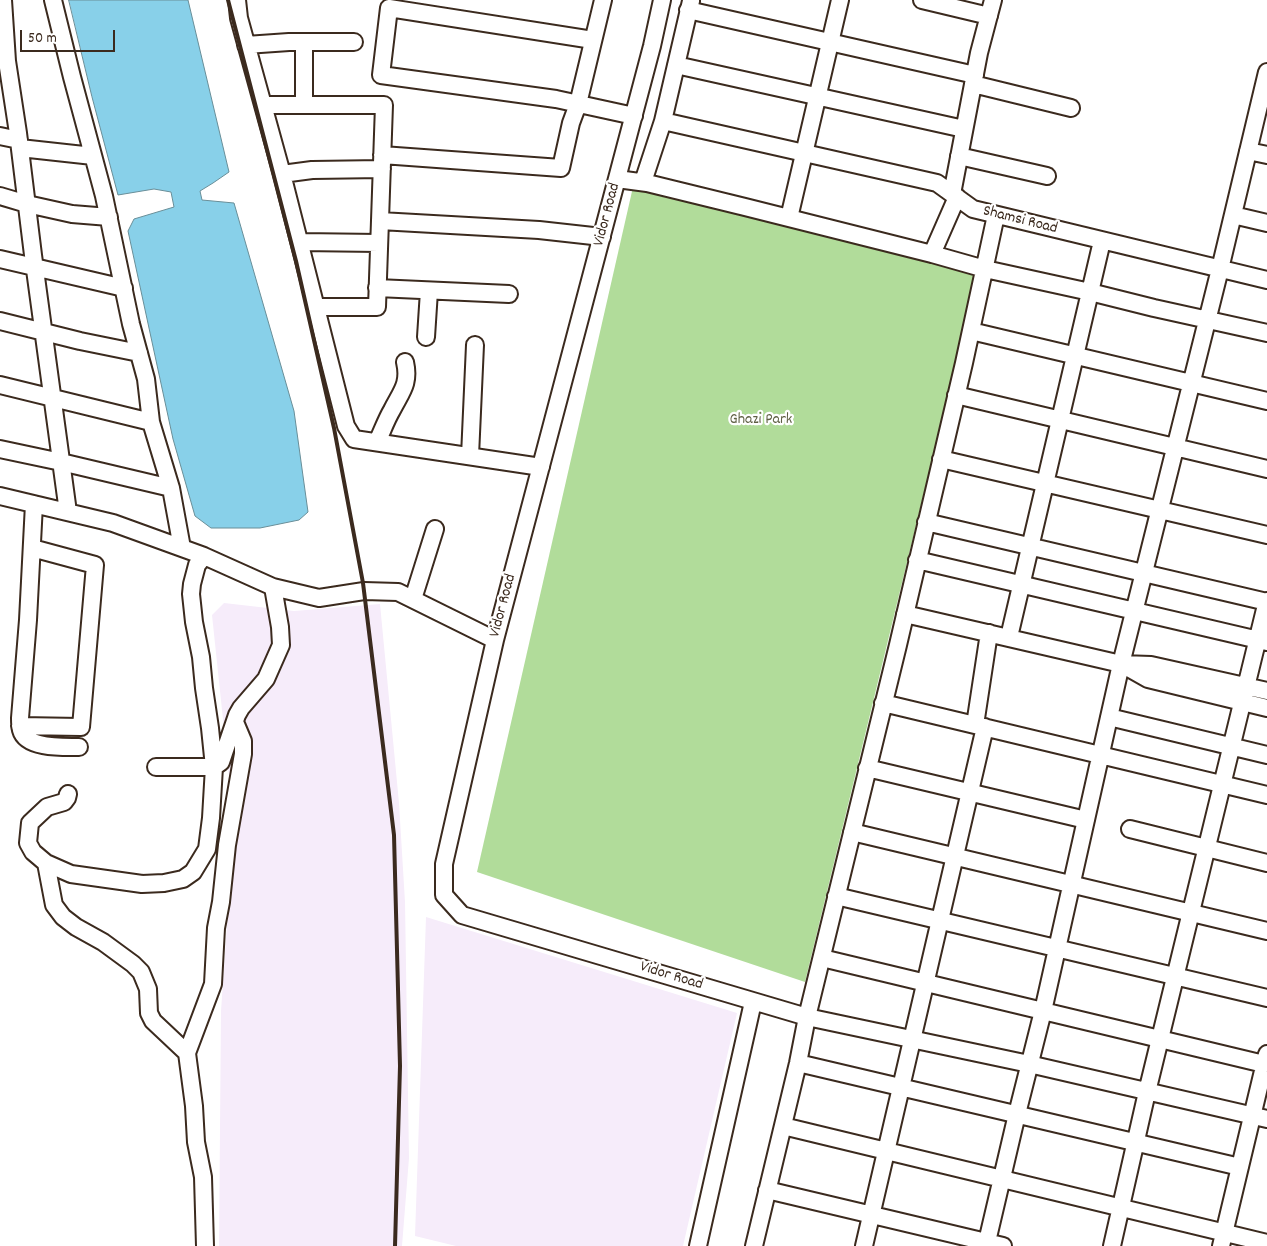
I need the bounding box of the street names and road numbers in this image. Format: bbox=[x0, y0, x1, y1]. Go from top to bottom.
street label: Vidor Road bbox=[590, 181, 626, 249]
street label: Shamsi Road bbox=[981, 202, 1059, 240]
street label: Vidor Road bbox=[486, 572, 522, 640]
street label: Vidor Road bbox=[637, 958, 705, 996]

